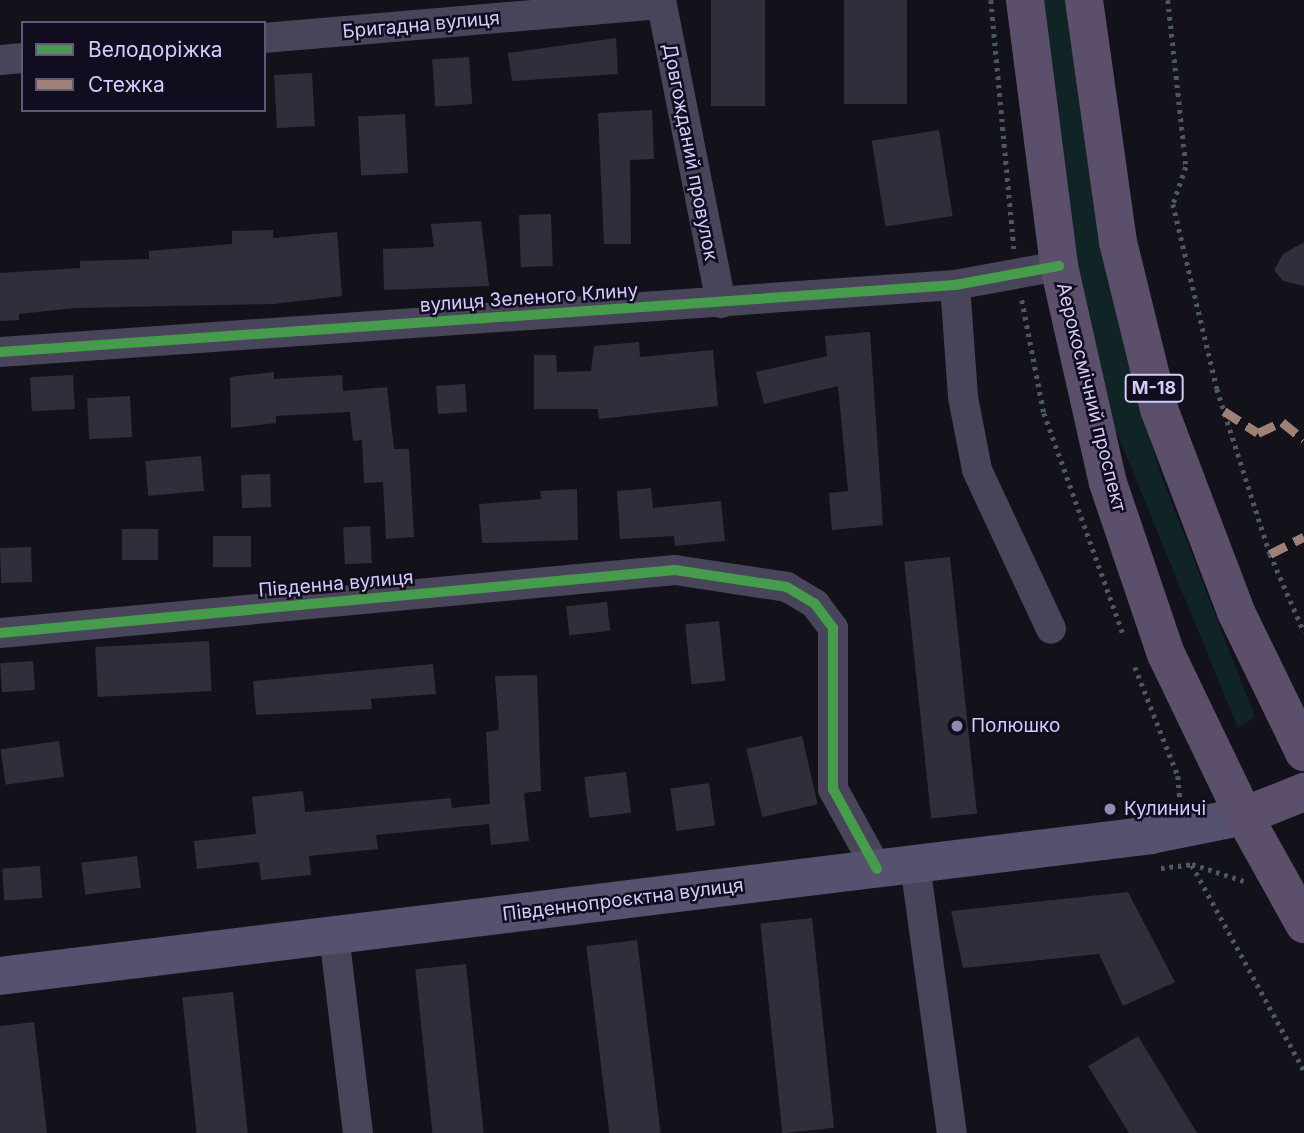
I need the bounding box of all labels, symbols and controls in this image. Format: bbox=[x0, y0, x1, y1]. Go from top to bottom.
street label: Бригадна вулиця bbox=[341, 7, 501, 43]
legend bbox=[21, 21, 266, 112]
text: Велодоріжка bbox=[88, 37, 223, 62]
street label: Довгожданий провулок bbox=[658, 41, 722, 263]
text: Стежка bbox=[88, 72, 165, 97]
street label: вулиця Зеленого Клину bbox=[419, 279, 639, 317]
street label: Аерокосмічний проспект bbox=[1052, 280, 1130, 514]
road number: М-18 bbox=[1124, 374, 1184, 402]
street label: Південна вулиця bbox=[258, 566, 414, 602]
place label: Полюшко bbox=[971, 715, 1060, 737]
marker: Полюшко bbox=[949, 718, 965, 734]
place label: Кулиничі bbox=[1124, 798, 1206, 820]
marker: Кулиничі bbox=[1102, 801, 1118, 817]
street label: Південнопроєктна вулиця bbox=[501, 874, 745, 926]

